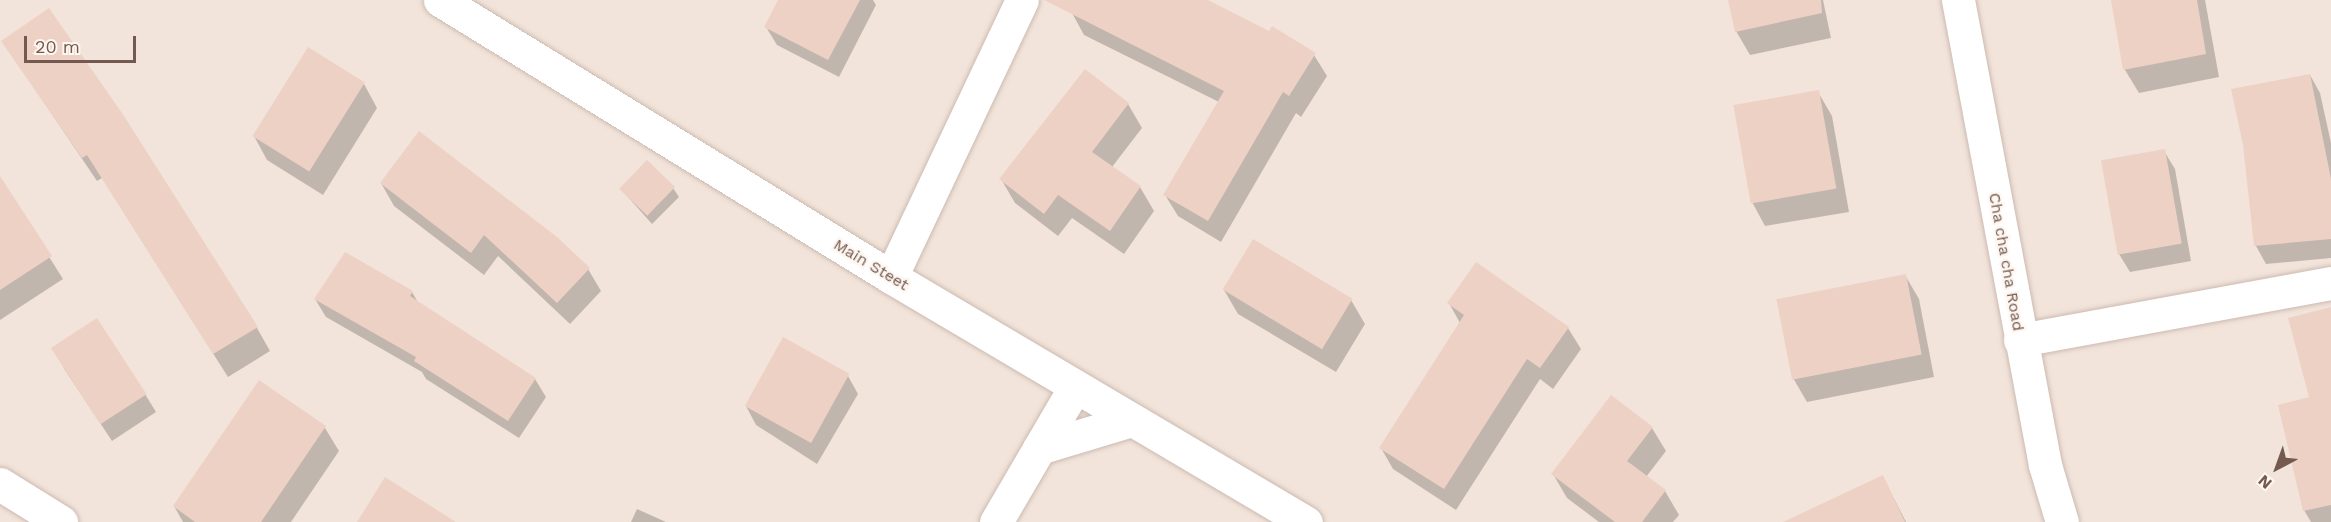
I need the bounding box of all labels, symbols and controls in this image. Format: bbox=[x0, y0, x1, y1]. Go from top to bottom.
scale bar bbox=[27, 24, 140, 62]
text: 20 m bbox=[35, 36, 80, 57]
street label: Cha cha cha Road bbox=[1984, 191, 2028, 333]
street label: Main Steet bbox=[830, 235, 912, 295]
north arrow bbox=[2247, 438, 2307, 498]
text: N bbox=[2254, 471, 2276, 493]

